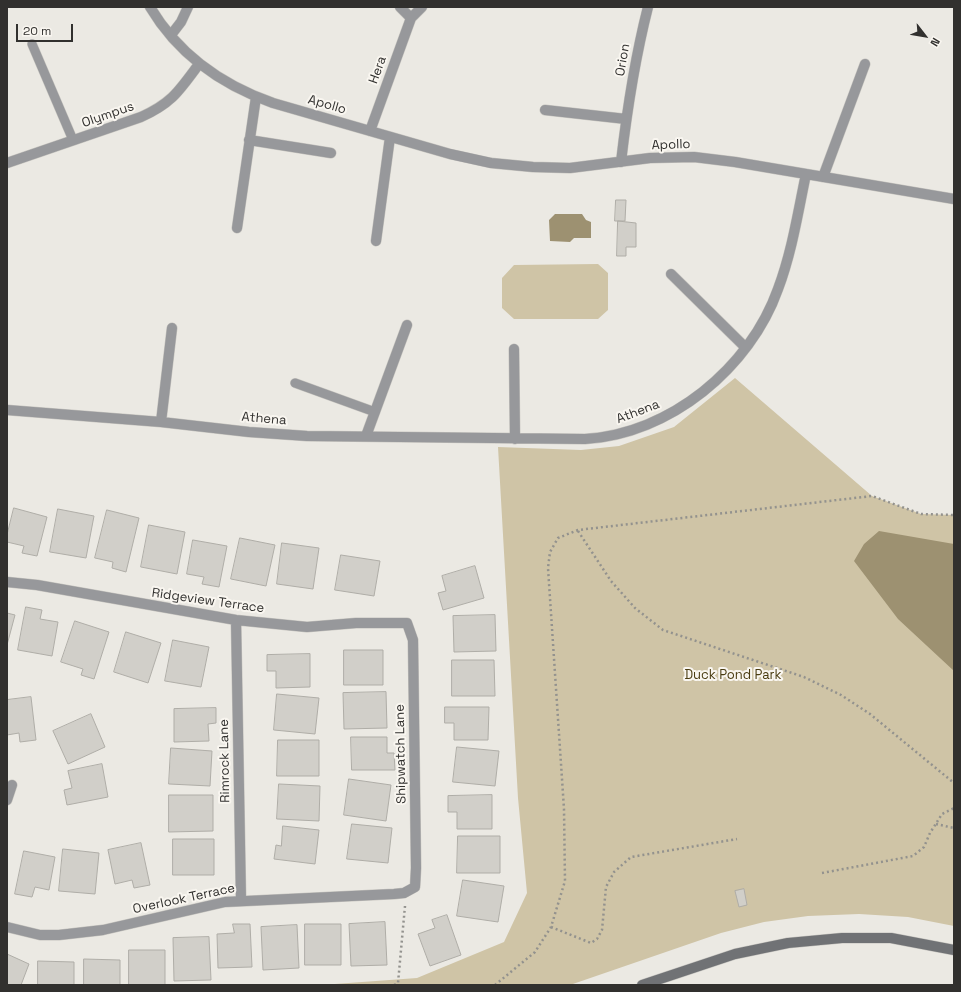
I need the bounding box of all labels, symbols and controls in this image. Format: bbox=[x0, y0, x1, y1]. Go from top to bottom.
scale bar bbox=[18, 16, 75, 42]
north arrow bbox=[905, 16, 945, 56]
text: 20 m bbox=[23, 23, 51, 39]
text: N bbox=[927, 35, 943, 49]
street label: Orion bbox=[612, 43, 634, 77]
street label: Hera bbox=[366, 54, 390, 86]
street label: Apollo bbox=[306, 92, 348, 118]
street label: Olympus bbox=[80, 99, 136, 131]
street label: Apollo bbox=[651, 137, 691, 153]
street label: Athena bbox=[614, 397, 662, 427]
street label: Athena bbox=[241, 409, 287, 429]
street label: Ridgeview Terrace bbox=[151, 585, 265, 617]
park label: Duck Pond Park bbox=[684, 667, 782, 683]
street label: Shipwatch Lane bbox=[392, 704, 410, 804]
street label: Rimrock Lane bbox=[216, 719, 234, 803]
street label: Overlook Terrace bbox=[132, 881, 236, 917]

